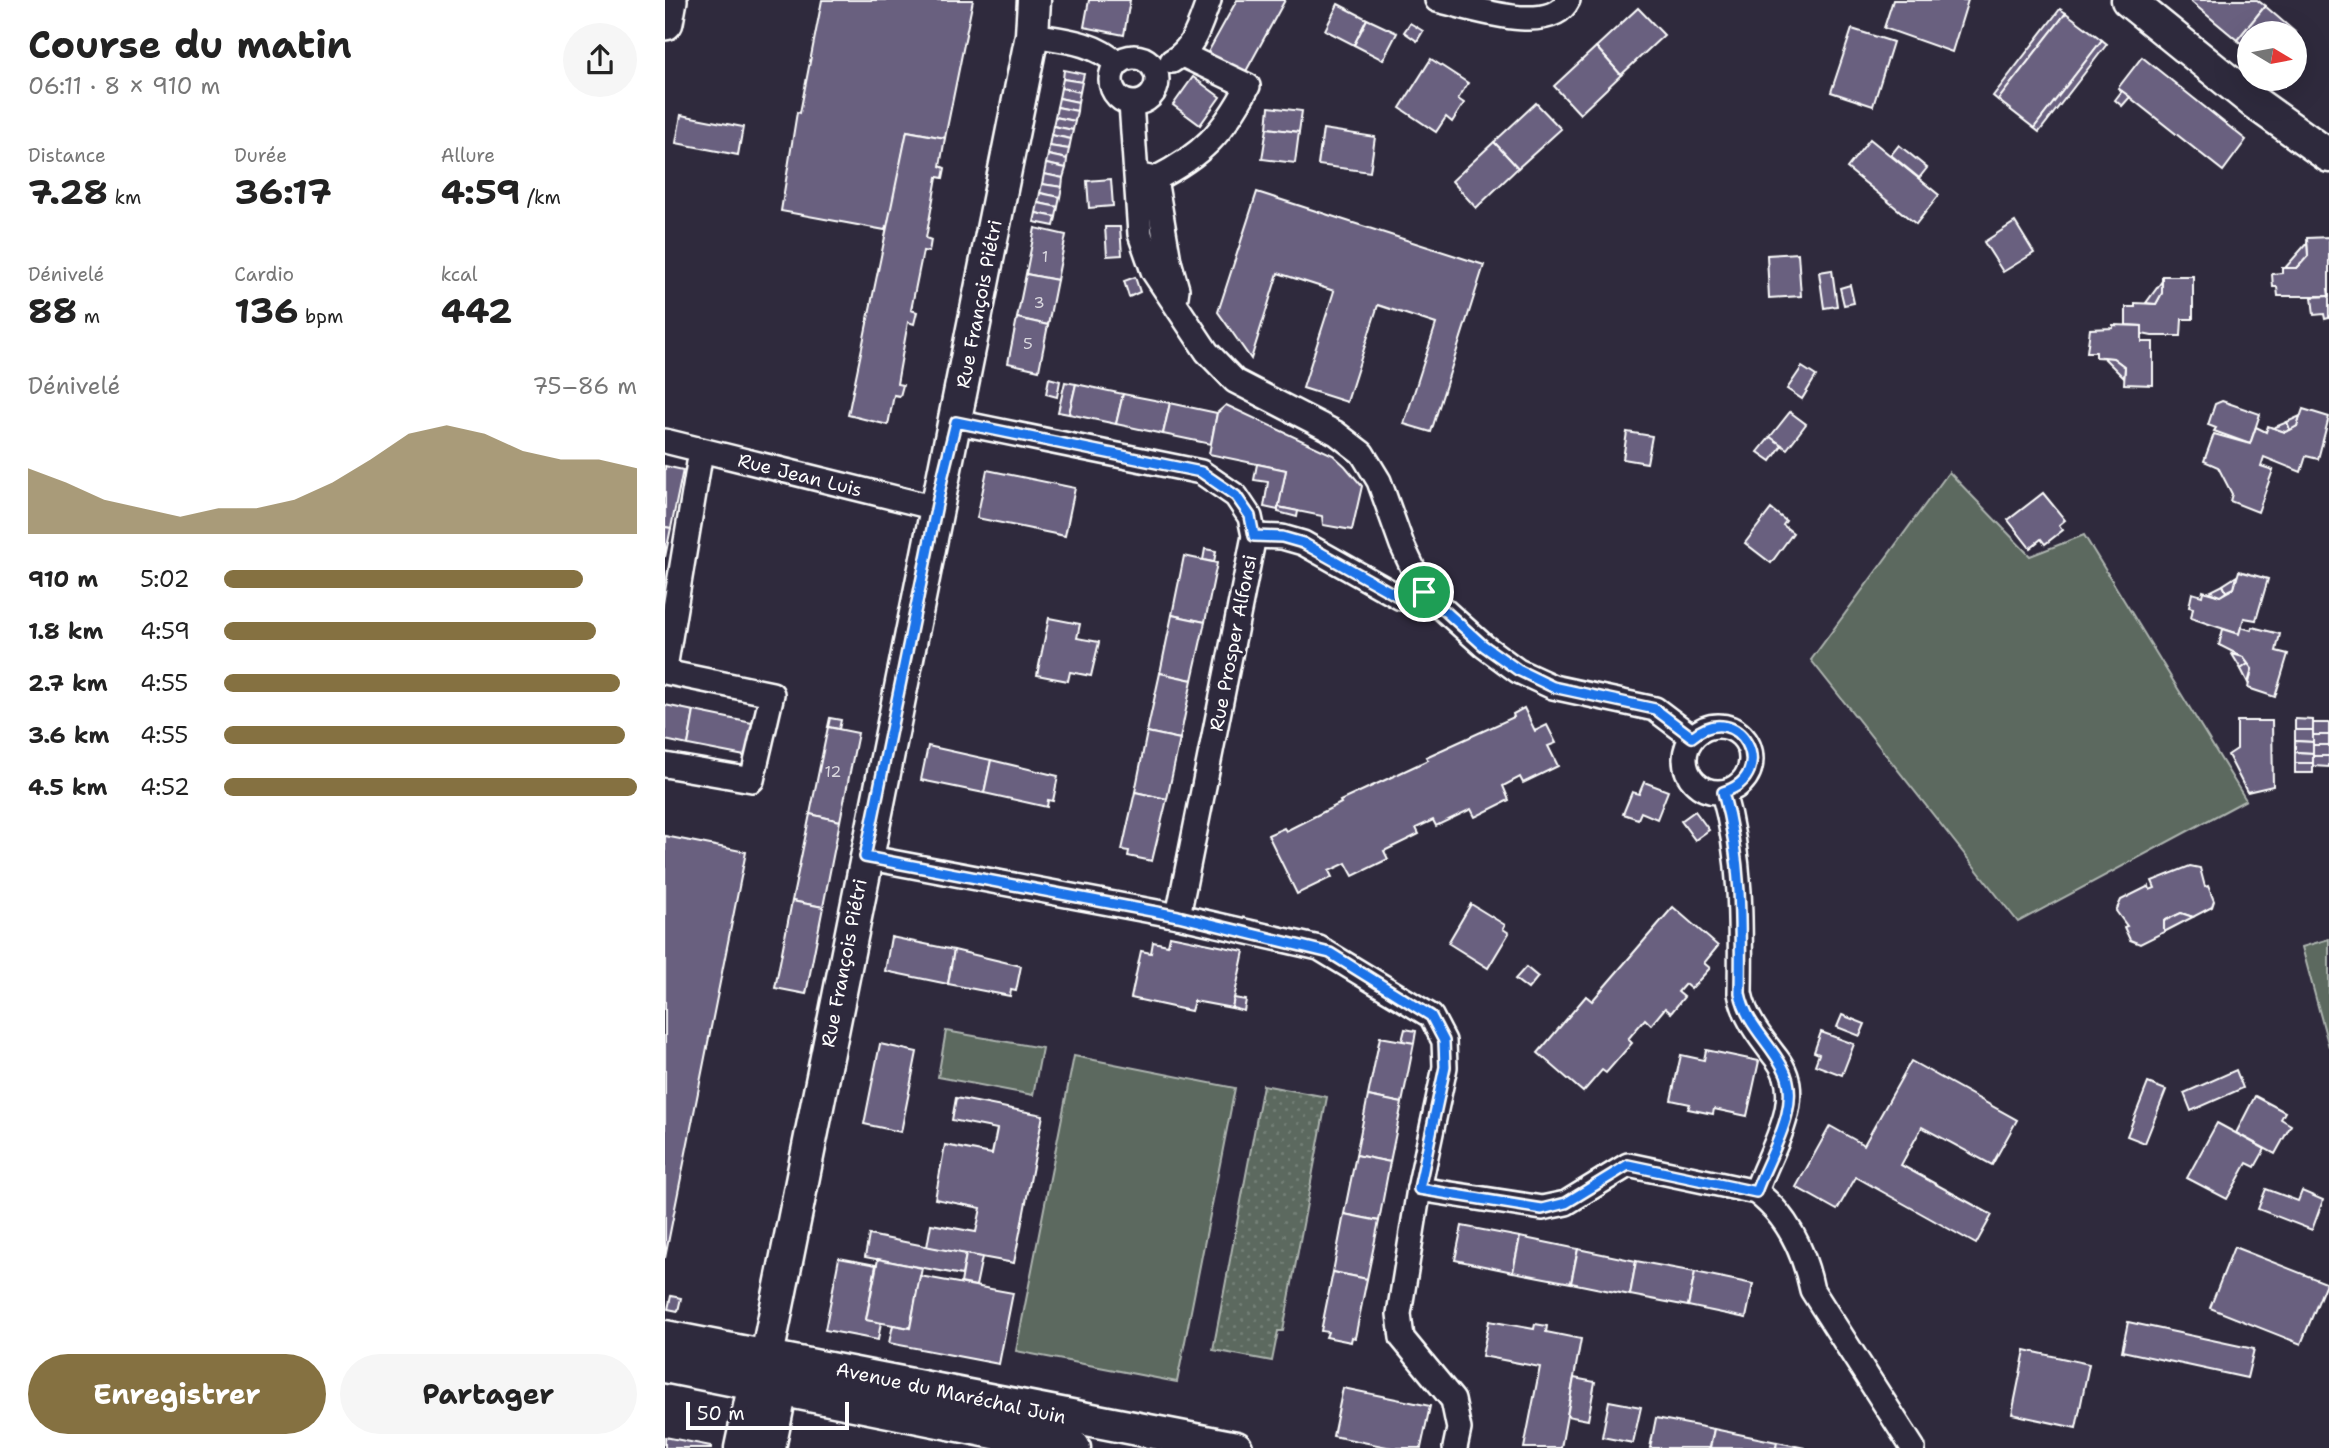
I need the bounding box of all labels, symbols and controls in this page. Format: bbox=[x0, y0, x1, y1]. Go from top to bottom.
text: Course du matin bbox=[28, 19, 352, 70]
north arrow bbox=[2237, 21, 2307, 91]
map controls bbox=[2237, 21, 2307, 91]
button: share bbox=[563, 23, 637, 97]
text: 06:11 · 8 × 910 m bbox=[28, 71, 220, 101]
text: Distance bbox=[28, 143, 106, 168]
text: Durée bbox=[234, 143, 287, 168]
text: Allure bbox=[441, 143, 495, 168]
text: 7.28 bbox=[28, 168, 108, 215]
text: 36:17 bbox=[234, 168, 332, 215]
text: 4:59 bbox=[441, 168, 521, 215]
text: km bbox=[108, 185, 141, 210]
text: /km bbox=[521, 185, 561, 210]
street label: Rue François Piétri bbox=[950, 218, 1008, 390]
house number: 1 bbox=[1042, 246, 1048, 267]
text: Dénivelé bbox=[28, 262, 104, 287]
text: Cardio bbox=[234, 262, 294, 287]
text: kcal bbox=[441, 262, 478, 287]
text: 88 bbox=[28, 287, 77, 334]
text: 136 bbox=[234, 287, 299, 334]
text: 442 bbox=[441, 287, 512, 334]
house number: 3 bbox=[1033, 292, 1045, 313]
text: m bbox=[77, 304, 100, 329]
text: bpm bbox=[299, 304, 343, 329]
house number: 5 bbox=[1023, 333, 1033, 354]
text: Dénivelé bbox=[28, 371, 120, 401]
text: 75–86 m bbox=[532, 371, 637, 401]
street label: Rue Jean Luis bbox=[735, 447, 865, 503]
street label: Rue Prosper Alfonsi bbox=[1204, 553, 1262, 733]
pin bbox=[1394, 562, 1454, 622]
text: 910 m bbox=[28, 564, 98, 594]
text: 5:02 bbox=[140, 564, 190, 594]
icon: arrive bbox=[1405, 573, 1443, 611]
text: 1.8 km bbox=[28, 616, 103, 646]
text: 4:59 bbox=[140, 616, 190, 646]
text: 2.7 km bbox=[28, 668, 108, 698]
text: 4:55 bbox=[140, 668, 188, 698]
text: 3.6 km bbox=[28, 720, 109, 750]
text: 4:55 bbox=[140, 720, 188, 750]
house number: 12 bbox=[824, 761, 842, 782]
text: 4.5 km bbox=[28, 772, 108, 802]
text: 4:52 bbox=[140, 772, 190, 802]
street label: Rue François Piétri bbox=[815, 877, 873, 1049]
button: Enregistrer bbox=[28, 1354, 326, 1434]
button: Partager bbox=[340, 1354, 637, 1434]
street label: Avenue du Maréchal Juin bbox=[834, 1356, 1068, 1430]
scale bar bbox=[686, 1399, 849, 1431]
text: 50 m bbox=[697, 1401, 745, 1426]

